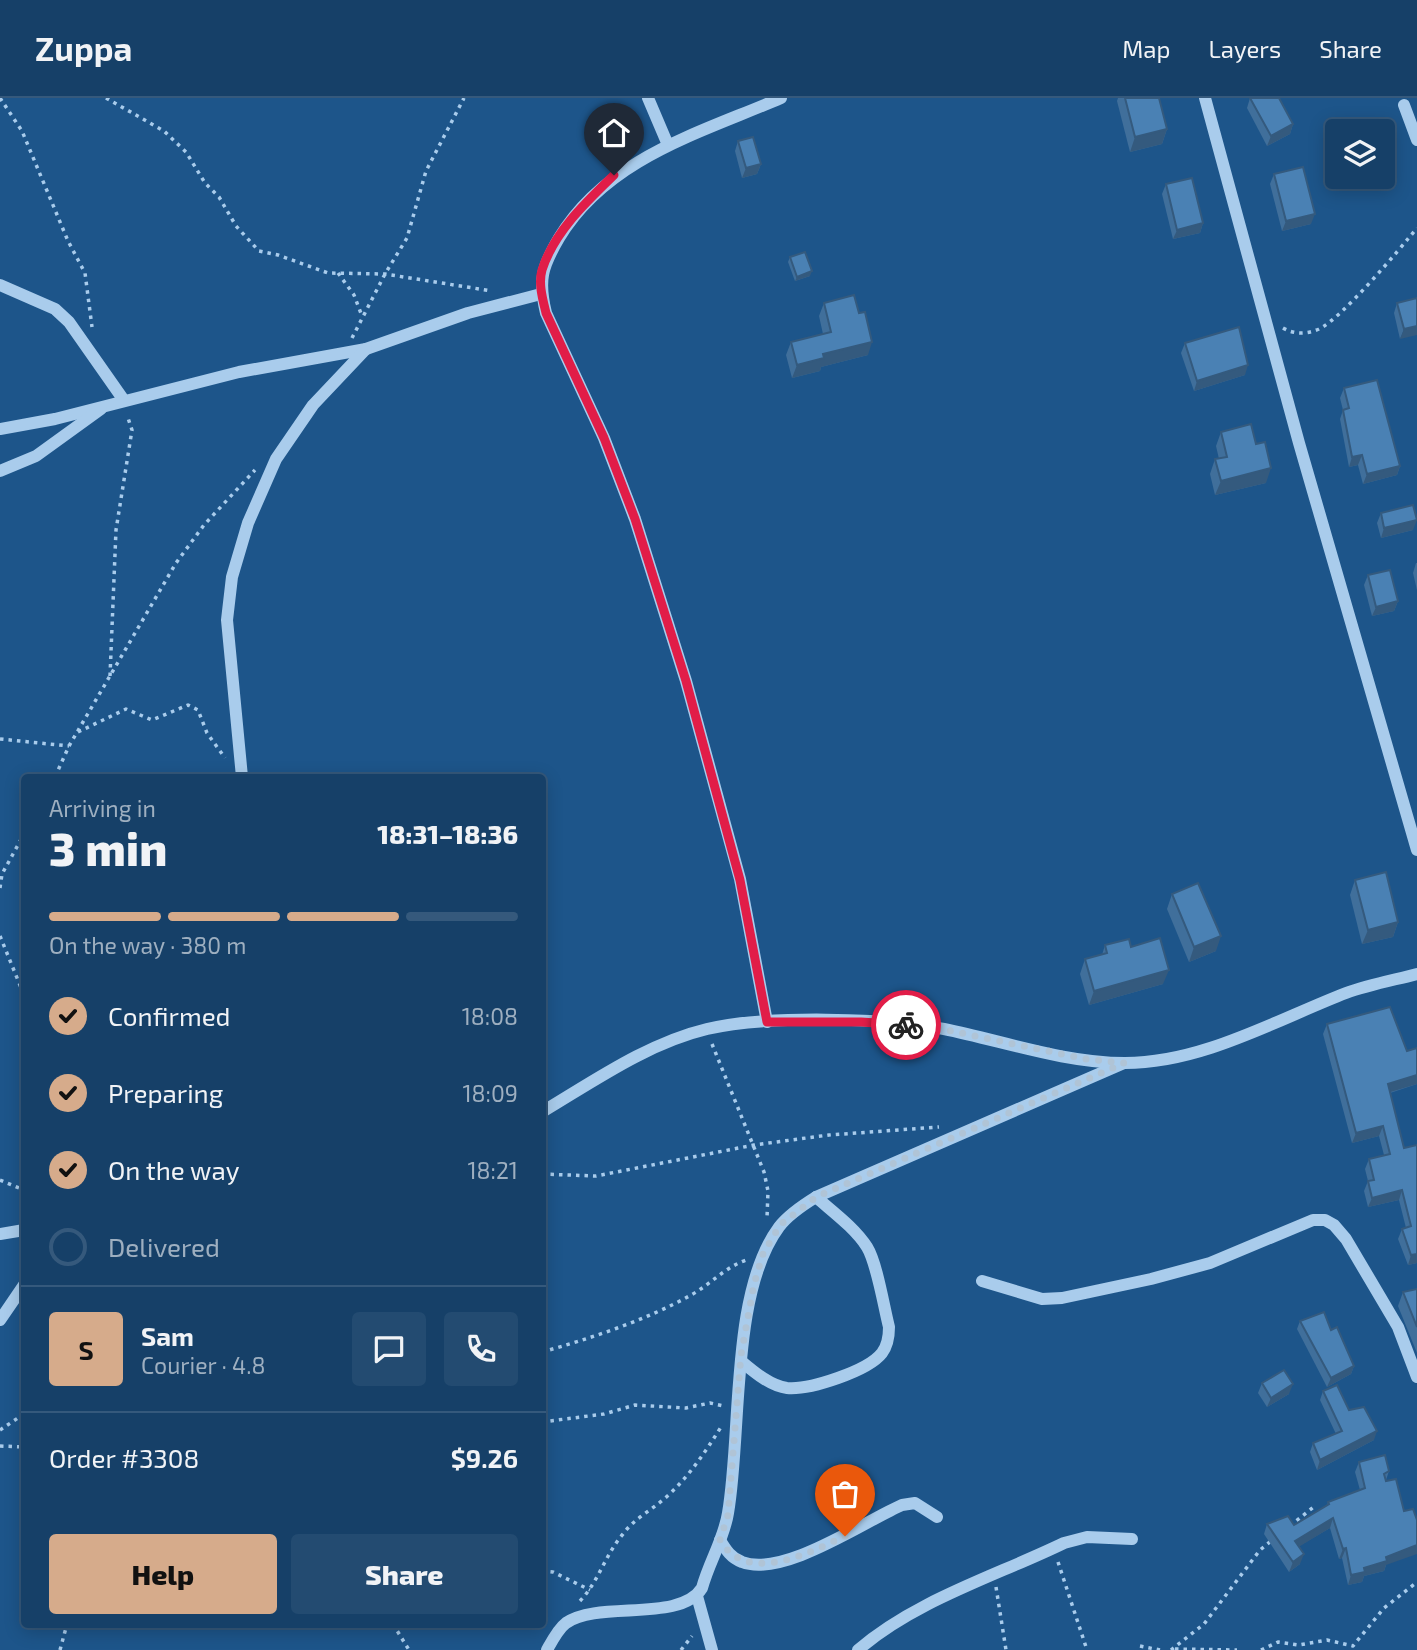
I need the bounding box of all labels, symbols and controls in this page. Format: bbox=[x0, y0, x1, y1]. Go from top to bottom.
text: Zuppa bbox=[35, 28, 132, 68]
text: Map bbox=[1122, 34, 1170, 63]
text: Layers bbox=[1208, 34, 1281, 63]
text: Share bbox=[1319, 34, 1382, 63]
pin bbox=[584, 103, 644, 175]
icon: home bbox=[595, 114, 633, 152]
map controls bbox=[1325, 119, 1395, 189]
button: layers bbox=[1325, 119, 1395, 189]
text: Arriving in bbox=[49, 794, 156, 822]
text: 18:31–18:36 bbox=[377, 818, 518, 849]
text: 3 min bbox=[49, 820, 167, 875]
text: On the way · 380 m bbox=[49, 931, 246, 959]
courier bbox=[871, 990, 941, 1060]
icon: check bbox=[49, 997, 87, 1035]
text: Confirmed bbox=[108, 1000, 231, 1031]
text: 18:08 bbox=[462, 1002, 518, 1030]
icon: bike bbox=[887, 1006, 925, 1044]
icon: check bbox=[49, 1074, 87, 1112]
text: Preparing bbox=[108, 1077, 223, 1108]
text: 18:09 bbox=[462, 1079, 518, 1107]
icon: check bbox=[49, 1151, 87, 1189]
text: On the way bbox=[108, 1154, 239, 1185]
text: 18:21 bbox=[467, 1156, 518, 1184]
text: Delivered bbox=[108, 1231, 220, 1262]
button: chat bbox=[352, 1312, 426, 1386]
button: phone bbox=[444, 1312, 518, 1386]
text: Sam bbox=[141, 1320, 194, 1351]
text: S bbox=[78, 1334, 94, 1365]
text: Courier · 4.8 bbox=[141, 1351, 265, 1379]
text: Order #3308 bbox=[49, 1442, 199, 1473]
text: $9.26 bbox=[451, 1442, 518, 1473]
pin bbox=[815, 1464, 875, 1536]
icon: bag bbox=[826, 1475, 864, 1513]
button: Help bbox=[49, 1534, 277, 1614]
button: Share bbox=[291, 1534, 518, 1614]

